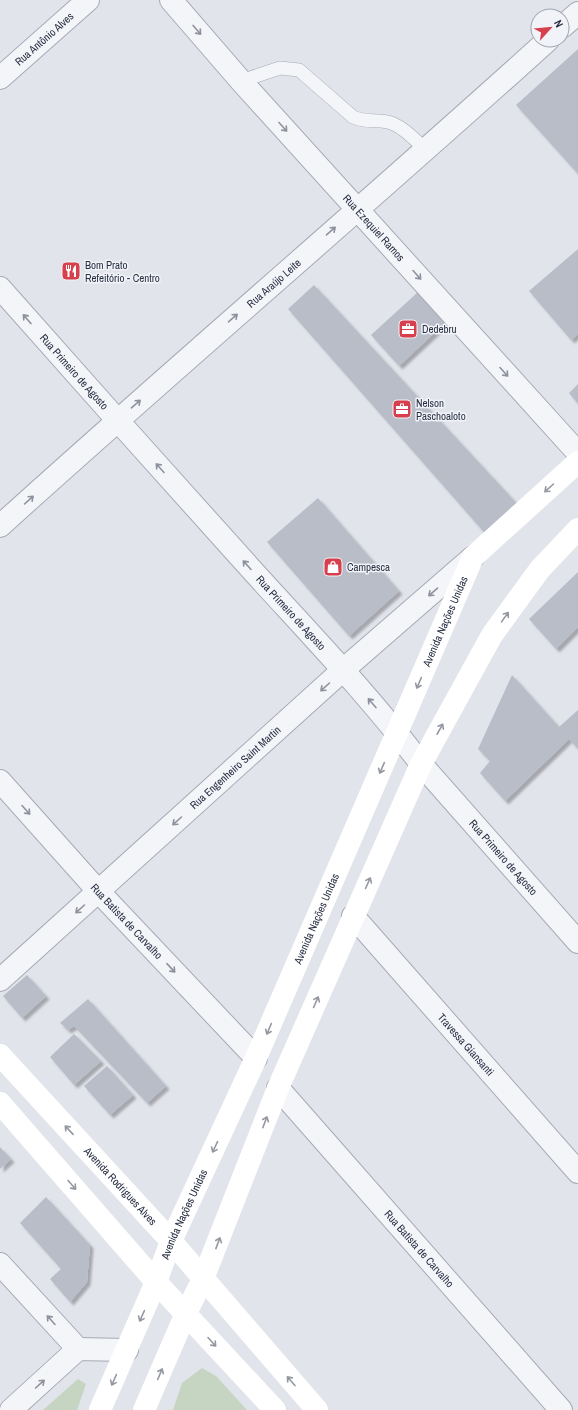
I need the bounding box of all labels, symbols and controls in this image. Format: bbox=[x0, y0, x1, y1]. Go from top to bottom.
north arrow bbox=[530, 8, 570, 48]
street label: Rua Antônio Alves bbox=[12, 9, 77, 69]
text: N bbox=[551, 17, 567, 30]
one-way arrow bbox=[192, 24, 201, 35]
one-way arrow bbox=[278, 122, 288, 132]
street label: Rua Ezequiel Ramos bbox=[340, 191, 408, 264]
one-way arrow bbox=[326, 227, 336, 236]
street label: Rua Araújo Leite bbox=[244, 256, 304, 311]
place label: Bom Prato Refeitório - Centro bbox=[85, 258, 160, 285]
restaurant icon: Bom Prato Refeitório - Centro bbox=[60, 260, 82, 282]
one-way arrow bbox=[412, 270, 422, 280]
one-way arrow bbox=[228, 313, 239, 322]
one-way arrow bbox=[23, 314, 32, 324]
office icon: Dedebru bbox=[397, 318, 419, 340]
place label: Dedebru bbox=[422, 322, 457, 336]
street label: Rua Primeiro de Agosto bbox=[37, 331, 112, 413]
one-way arrow bbox=[500, 367, 509, 377]
place label: Nelson Paschoaloto bbox=[416, 396, 466, 423]
office icon: Nelson Paschoaloto bbox=[391, 398, 413, 420]
one-way arrow bbox=[131, 399, 141, 408]
one-way arrow bbox=[156, 464, 165, 474]
one-way arrow bbox=[544, 483, 554, 492]
one-way arrow bbox=[24, 495, 34, 505]
shop icon: Campesca bbox=[322, 556, 344, 578]
one-way arrow bbox=[243, 560, 252, 570]
place label: Campesca bbox=[347, 560, 390, 574]
street label: Rua Primeiro de Agosto bbox=[253, 572, 329, 653]
street label: Avenida Nações Unidas bbox=[419, 573, 471, 670]
one-way arrow bbox=[427, 587, 438, 596]
one-way arrow bbox=[501, 612, 509, 623]
one-way arrow bbox=[414, 676, 422, 688]
one-way arrow bbox=[320, 682, 330, 691]
one-way arrow bbox=[367, 698, 376, 708]
street label: Rua Engenheiro Saint Martin bbox=[187, 723, 284, 812]
one-way arrow bbox=[437, 724, 444, 736]
one-way arrow bbox=[378, 762, 385, 774]
one-way arrow bbox=[21, 805, 31, 815]
street label: Rua Primeiro de Agosto bbox=[466, 816, 540, 898]
one-way arrow bbox=[171, 817, 182, 826]
street label: Avenida Nações Unidas bbox=[290, 871, 342, 967]
one-way arrow bbox=[365, 877, 372, 889]
street label: Rua Batista de Carvalho bbox=[88, 881, 166, 962]
one-way arrow bbox=[75, 904, 85, 913]
one-way arrow bbox=[166, 962, 175, 972]
one-way arrow bbox=[313, 996, 320, 1008]
street label: Travessa Giansanti bbox=[435, 1010, 497, 1079]
one-way arrow bbox=[265, 1022, 272, 1034]
one-way arrow bbox=[262, 1116, 270, 1128]
one-way arrow bbox=[64, 1125, 73, 1135]
one-way arrow bbox=[211, 1140, 218, 1152]
street label: Avenida Rodrigues Alves bbox=[80, 1143, 160, 1228]
street label: Avenida Nações Unidas bbox=[158, 1167, 211, 1262]
one-way arrow bbox=[67, 1180, 76, 1190]
street label: Rua Batista de Carvalho bbox=[381, 1207, 457, 1290]
one-way arrow bbox=[214, 1237, 222, 1249]
one-way arrow bbox=[138, 1310, 145, 1322]
one-way arrow bbox=[47, 1315, 56, 1326]
one-way arrow bbox=[208, 1337, 217, 1347]
one-way arrow bbox=[156, 1369, 164, 1381]
one-way arrow bbox=[110, 1373, 117, 1385]
one-way arrow bbox=[287, 1375, 296, 1386]
one-way arrow bbox=[35, 1379, 45, 1388]

